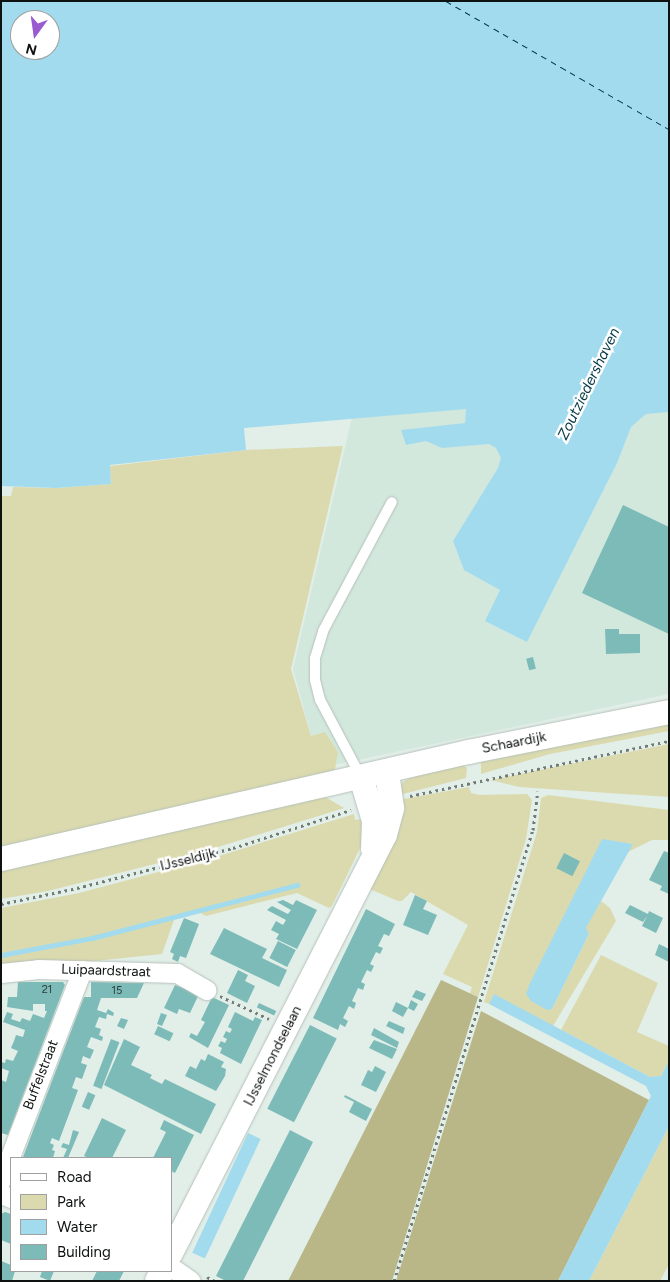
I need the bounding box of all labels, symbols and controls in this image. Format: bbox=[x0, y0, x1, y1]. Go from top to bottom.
north arrow bbox=[10, 10, 60, 60]
text: N bbox=[24, 40, 39, 59]
water label: Zoutziedershaven bbox=[554, 325, 624, 443]
street label: Schaardijk bbox=[480, 729, 548, 757]
street label: IJsseldijk bbox=[158, 845, 218, 875]
street label: Luipaardstraat bbox=[61, 961, 151, 981]
house number: 21 bbox=[42, 983, 52, 997]
house number: 15 bbox=[112, 984, 122, 998]
street label: IJsselmondselaan bbox=[241, 1003, 305, 1109]
street label: Buffelstraat bbox=[20, 1038, 62, 1112]
legend bbox=[10, 1157, 172, 1272]
text: Road bbox=[57, 1168, 92, 1186]
text: Park bbox=[57, 1193, 86, 1211]
text: Water bbox=[57, 1218, 97, 1236]
text: Building bbox=[57, 1243, 111, 1261]

